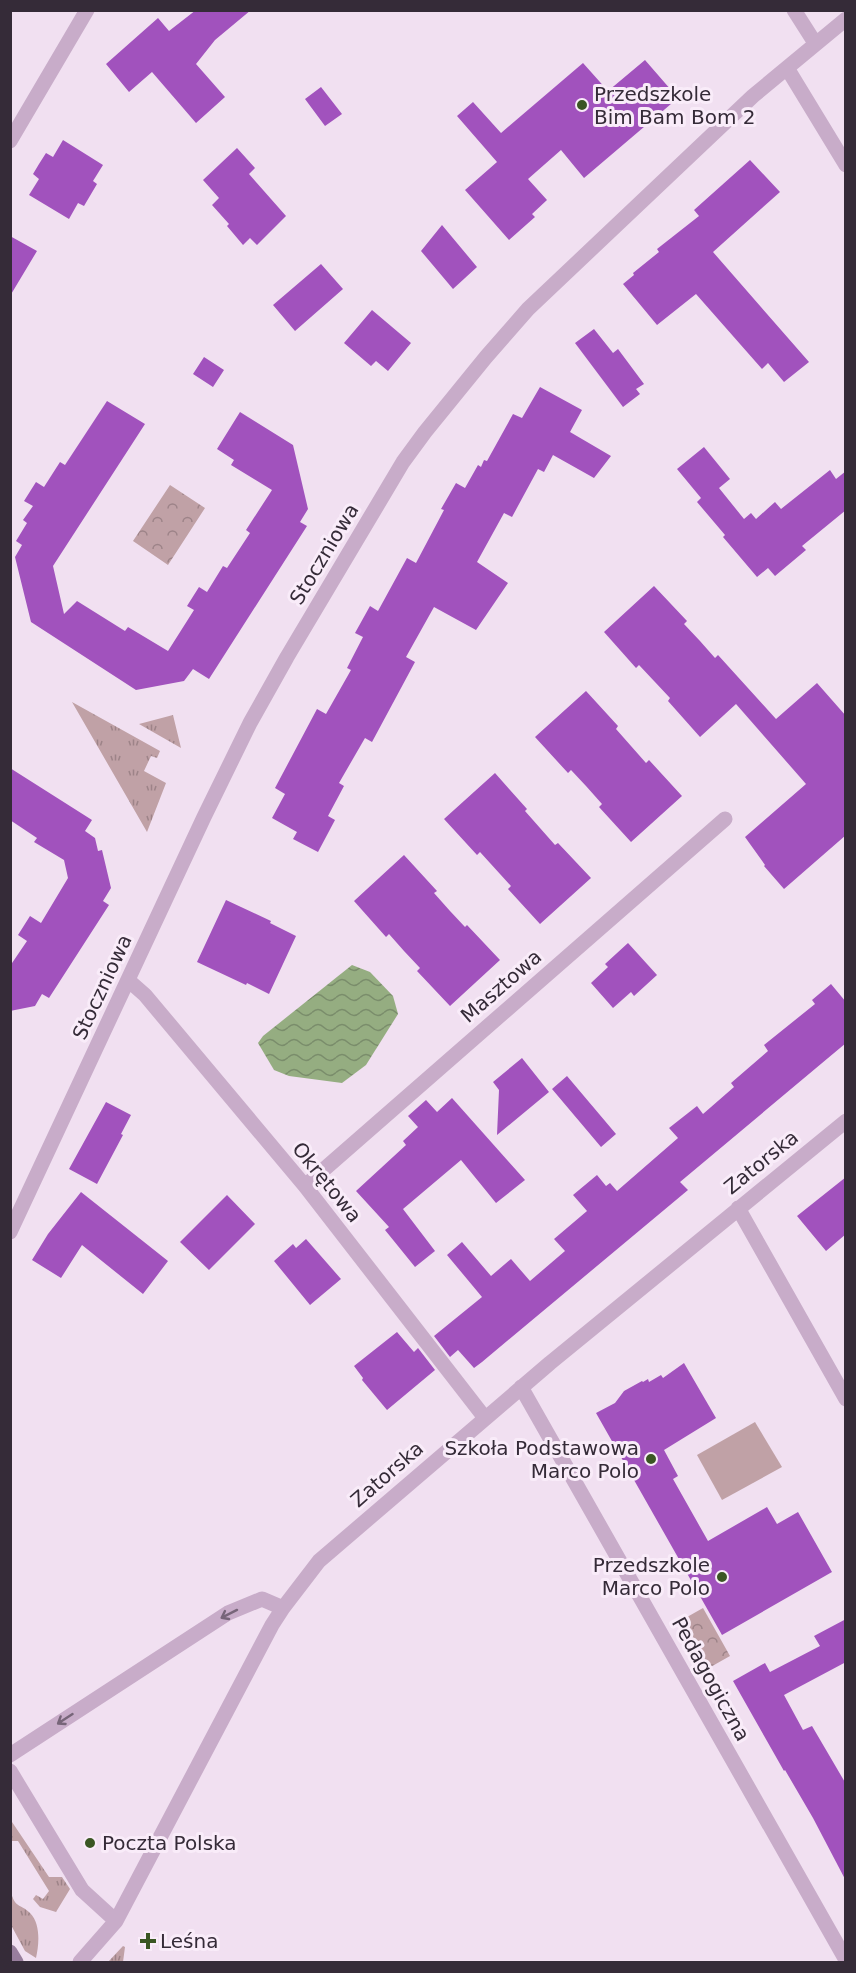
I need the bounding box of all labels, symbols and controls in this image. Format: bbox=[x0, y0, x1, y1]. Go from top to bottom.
place label: Przedszkole Bim Bam Bom 2 bbox=[594, 82, 755, 129]
marker: Przedszkole Bim Bam Bom 2 bbox=[575, 98, 589, 112]
street label: Stoczniowa bbox=[285, 499, 363, 609]
street label: Stoczniowa bbox=[67, 931, 137, 1043]
street label: Masztowa bbox=[456, 944, 546, 1028]
street label: Zatorska bbox=[719, 1125, 803, 1199]
street label: Okrętowa bbox=[287, 1137, 367, 1227]
street label: Zatorska bbox=[346, 1436, 428, 1512]
place label: Szkoła Podstawowa Marco Polo bbox=[444, 1436, 639, 1483]
marker: Szkoła Podstawowa Marco Polo bbox=[644, 1452, 658, 1466]
place label: Przedszkole Marco Polo bbox=[593, 1553, 710, 1600]
marker: Przedszkole Marco Polo bbox=[715, 1570, 729, 1584]
one-way arrow bbox=[220, 1608, 238, 1620]
street label: Pedagogiczna bbox=[667, 1613, 755, 1745]
one-way arrow bbox=[57, 1713, 74, 1725]
place label: Poczta Polska bbox=[102, 1831, 237, 1855]
marker: Poczta Polska bbox=[83, 1836, 97, 1850]
place label: Leśna bbox=[160, 1929, 218, 1953]
marker: Leśna bbox=[141, 1934, 155, 1948]

